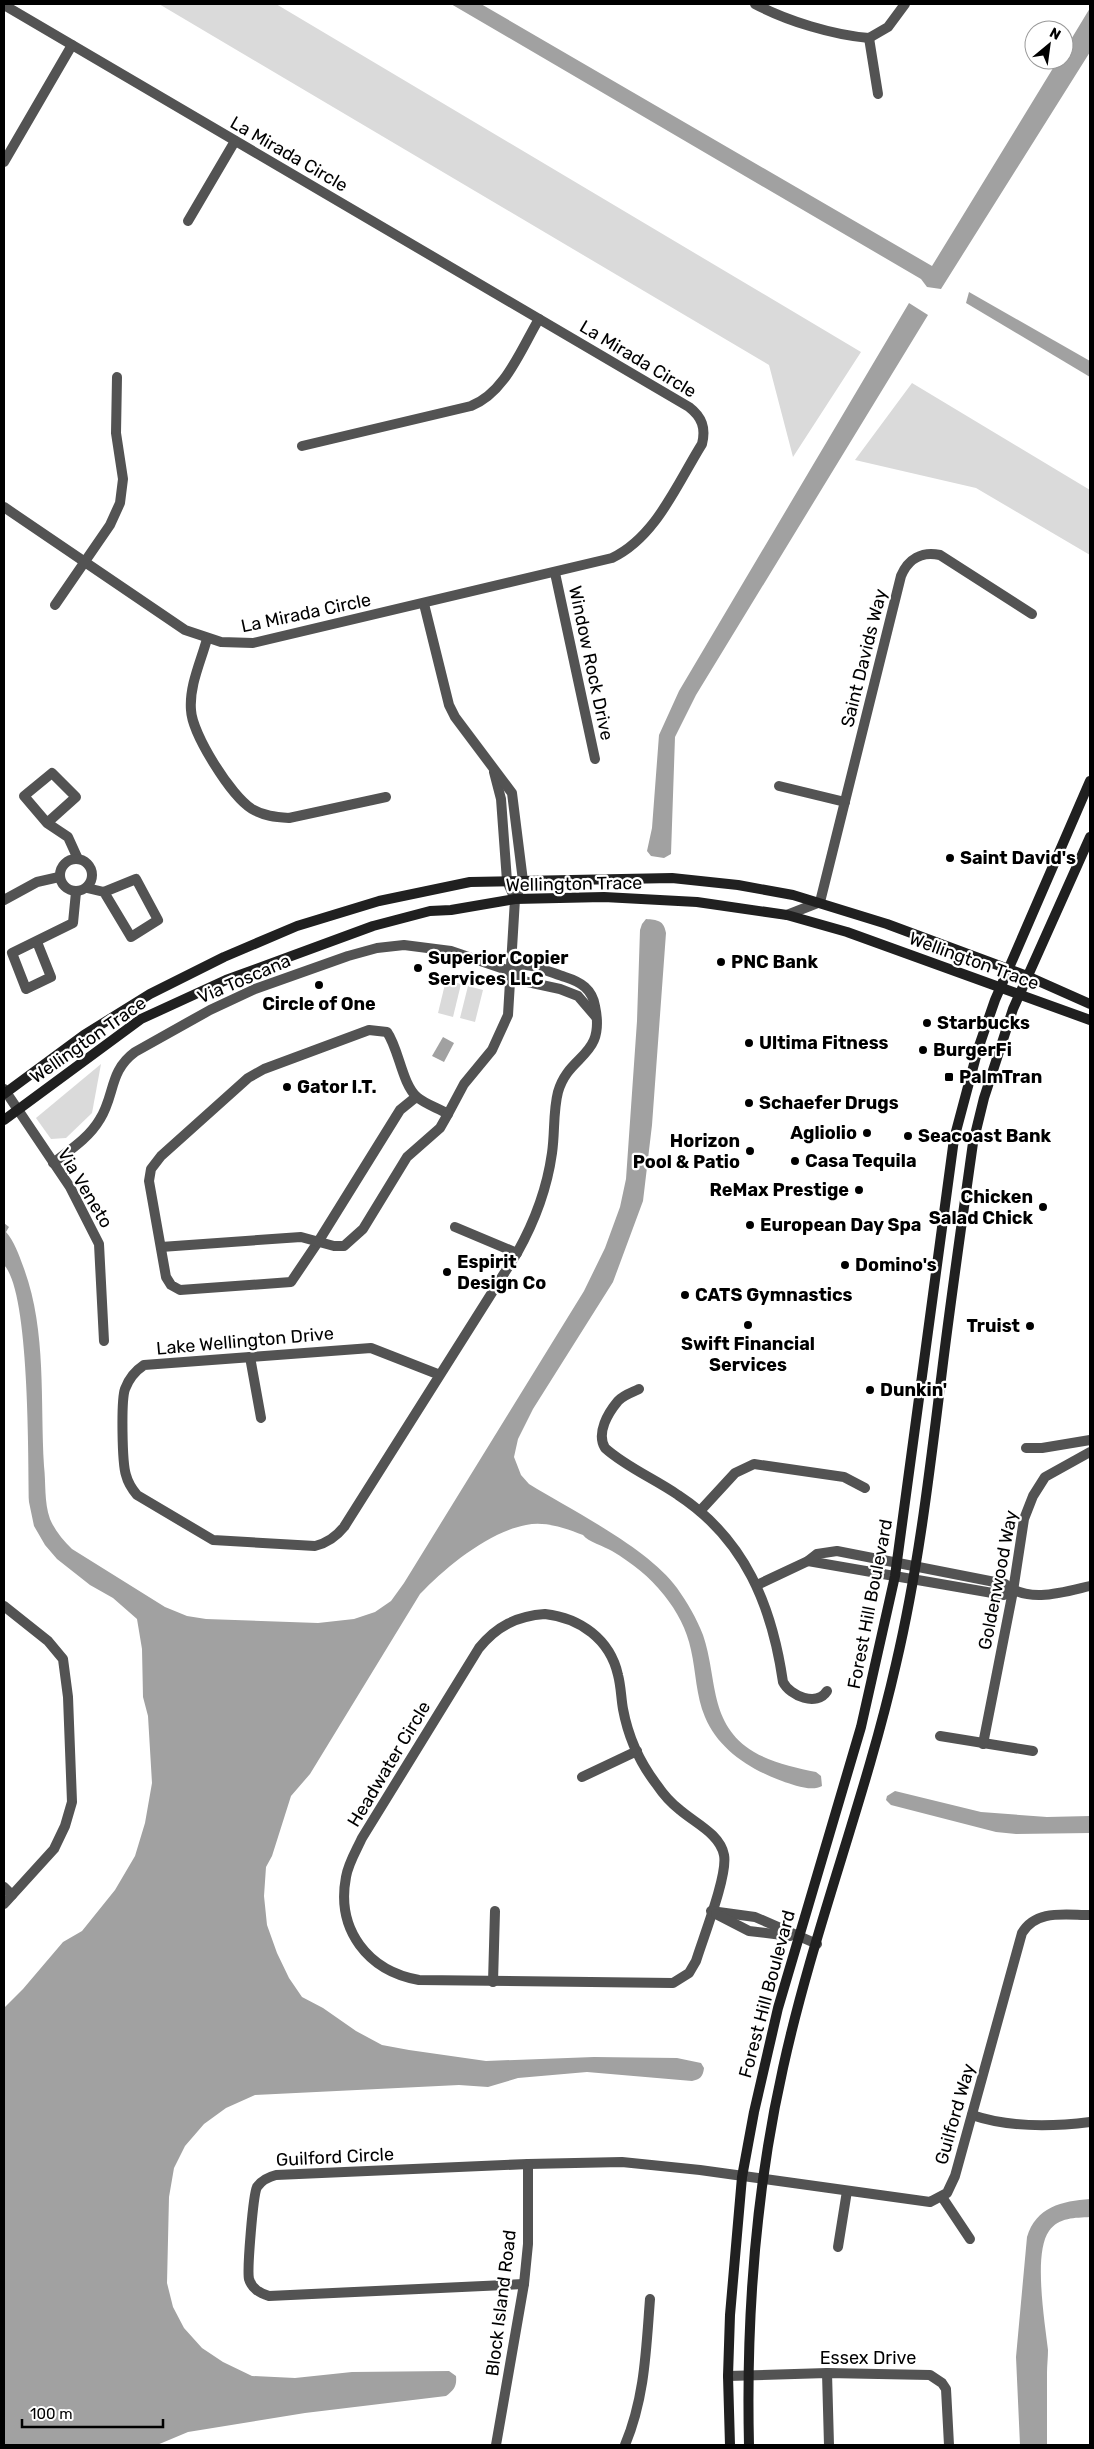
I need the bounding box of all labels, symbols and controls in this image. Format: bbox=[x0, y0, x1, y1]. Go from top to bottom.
north arrow bbox=[1024, 20, 1074, 70]
text: N bbox=[1047, 24, 1064, 44]
street label: La Mirada Circle bbox=[226, 111, 352, 197]
street label: La Mirada Circle bbox=[576, 316, 700, 402]
street label: Window Rock Drive bbox=[564, 584, 618, 742]
street label: Saint Davids Way bbox=[836, 586, 892, 730]
street label: La Mirada Circle bbox=[239, 588, 373, 638]
place label: Saint David's bbox=[960, 847, 1076, 869]
marker: Saint David's bbox=[944, 852, 956, 864]
street label: Wellington Trace bbox=[505, 872, 643, 896]
street label: Wellington Trace bbox=[906, 927, 1042, 995]
place label: Superior Copier Services LLC bbox=[428, 947, 569, 990]
street label: Via Toscana bbox=[194, 950, 294, 1008]
place label: PNC Bank bbox=[731, 951, 818, 973]
marker: PNC Bank bbox=[715, 956, 727, 968]
marker: Superior Copier Services LLC bbox=[412, 962, 424, 974]
marker: Circle of One bbox=[313, 979, 325, 991]
street label: Wellington Trace bbox=[26, 992, 150, 1088]
place label: Circle of One bbox=[262, 993, 376, 1015]
place label: Starbucks bbox=[937, 1012, 1030, 1034]
marker: Starbucks bbox=[921, 1017, 933, 1029]
place label: Ultima Fitness bbox=[759, 1032, 889, 1054]
marker: Ultima Fitness bbox=[743, 1037, 755, 1049]
place label: BurgerFi bbox=[933, 1039, 1012, 1061]
marker: BurgerFi bbox=[917, 1044, 929, 1056]
place label: PalmTran bbox=[959, 1066, 1042, 1088]
marker: PalmTran bbox=[943, 1071, 955, 1083]
place label: Gator I.T. bbox=[297, 1076, 377, 1098]
marker: Gator I.T. bbox=[281, 1081, 293, 1093]
place label: Schaefer Drugs bbox=[759, 1092, 899, 1114]
marker: Schaefer Drugs bbox=[743, 1097, 755, 1109]
place label: Agliolio bbox=[790, 1122, 857, 1144]
place label: Seacoast Bank bbox=[918, 1125, 1051, 1147]
marker: Agliolio bbox=[861, 1127, 873, 1139]
place label: Horizon Pool & Patio bbox=[633, 1130, 740, 1173]
marker: Seacoast Bank bbox=[902, 1130, 914, 1142]
street label: Via Veneto bbox=[53, 1144, 117, 1232]
marker: Horizon Pool & Patio bbox=[744, 1145, 756, 1157]
place label: Casa Tequila bbox=[805, 1150, 917, 1172]
marker: Casa Tequila bbox=[789, 1155, 801, 1167]
place label: ReMax Prestige bbox=[710, 1179, 849, 1201]
marker: ReMax Prestige bbox=[853, 1184, 865, 1196]
place label: Chicken Salad Chick bbox=[929, 1186, 1033, 1229]
marker: Chicken Salad Chick bbox=[1037, 1201, 1049, 1213]
place label: European Day Spa bbox=[760, 1214, 921, 1236]
marker: European Day Spa bbox=[744, 1219, 756, 1231]
place label: Espirit Design Co bbox=[457, 1251, 546, 1294]
place label: Domino's bbox=[855, 1254, 937, 1276]
marker: Domino's bbox=[839, 1259, 851, 1271]
marker: Espirit Design Co bbox=[441, 1266, 453, 1278]
place label: CATS Gymnastics bbox=[695, 1284, 853, 1306]
marker: CATS Gymnastics bbox=[679, 1289, 691, 1301]
place label: Truist bbox=[966, 1315, 1020, 1337]
marker: Swift Financial Services bbox=[742, 1319, 754, 1331]
marker: Truist bbox=[1024, 1320, 1036, 1332]
street label: Lake Wellington Drive bbox=[155, 1322, 335, 1360]
place label: Swift Financial Services bbox=[681, 1333, 815, 1376]
place label: Dunkin' bbox=[880, 1379, 947, 1401]
marker: Dunkin' bbox=[864, 1384, 876, 1396]
street label: Goldenwood Way bbox=[974, 1508, 1022, 1652]
street label: Forest Hill Boulevard bbox=[843, 1517, 897, 1691]
street label: Headwater Circle bbox=[343, 1697, 435, 1831]
street label: Forest Hill Boulevard bbox=[734, 1908, 800, 2080]
street label: Guilford Way bbox=[930, 2061, 980, 2167]
street label: Guilford Circle bbox=[275, 2143, 395, 2171]
street label: Block Island Road bbox=[481, 2229, 521, 2377]
street label: Essex Drive bbox=[820, 2347, 916, 2369]
scale bar bbox=[22, 2396, 164, 2428]
text: 100 m bbox=[30, 2405, 72, 2423]

